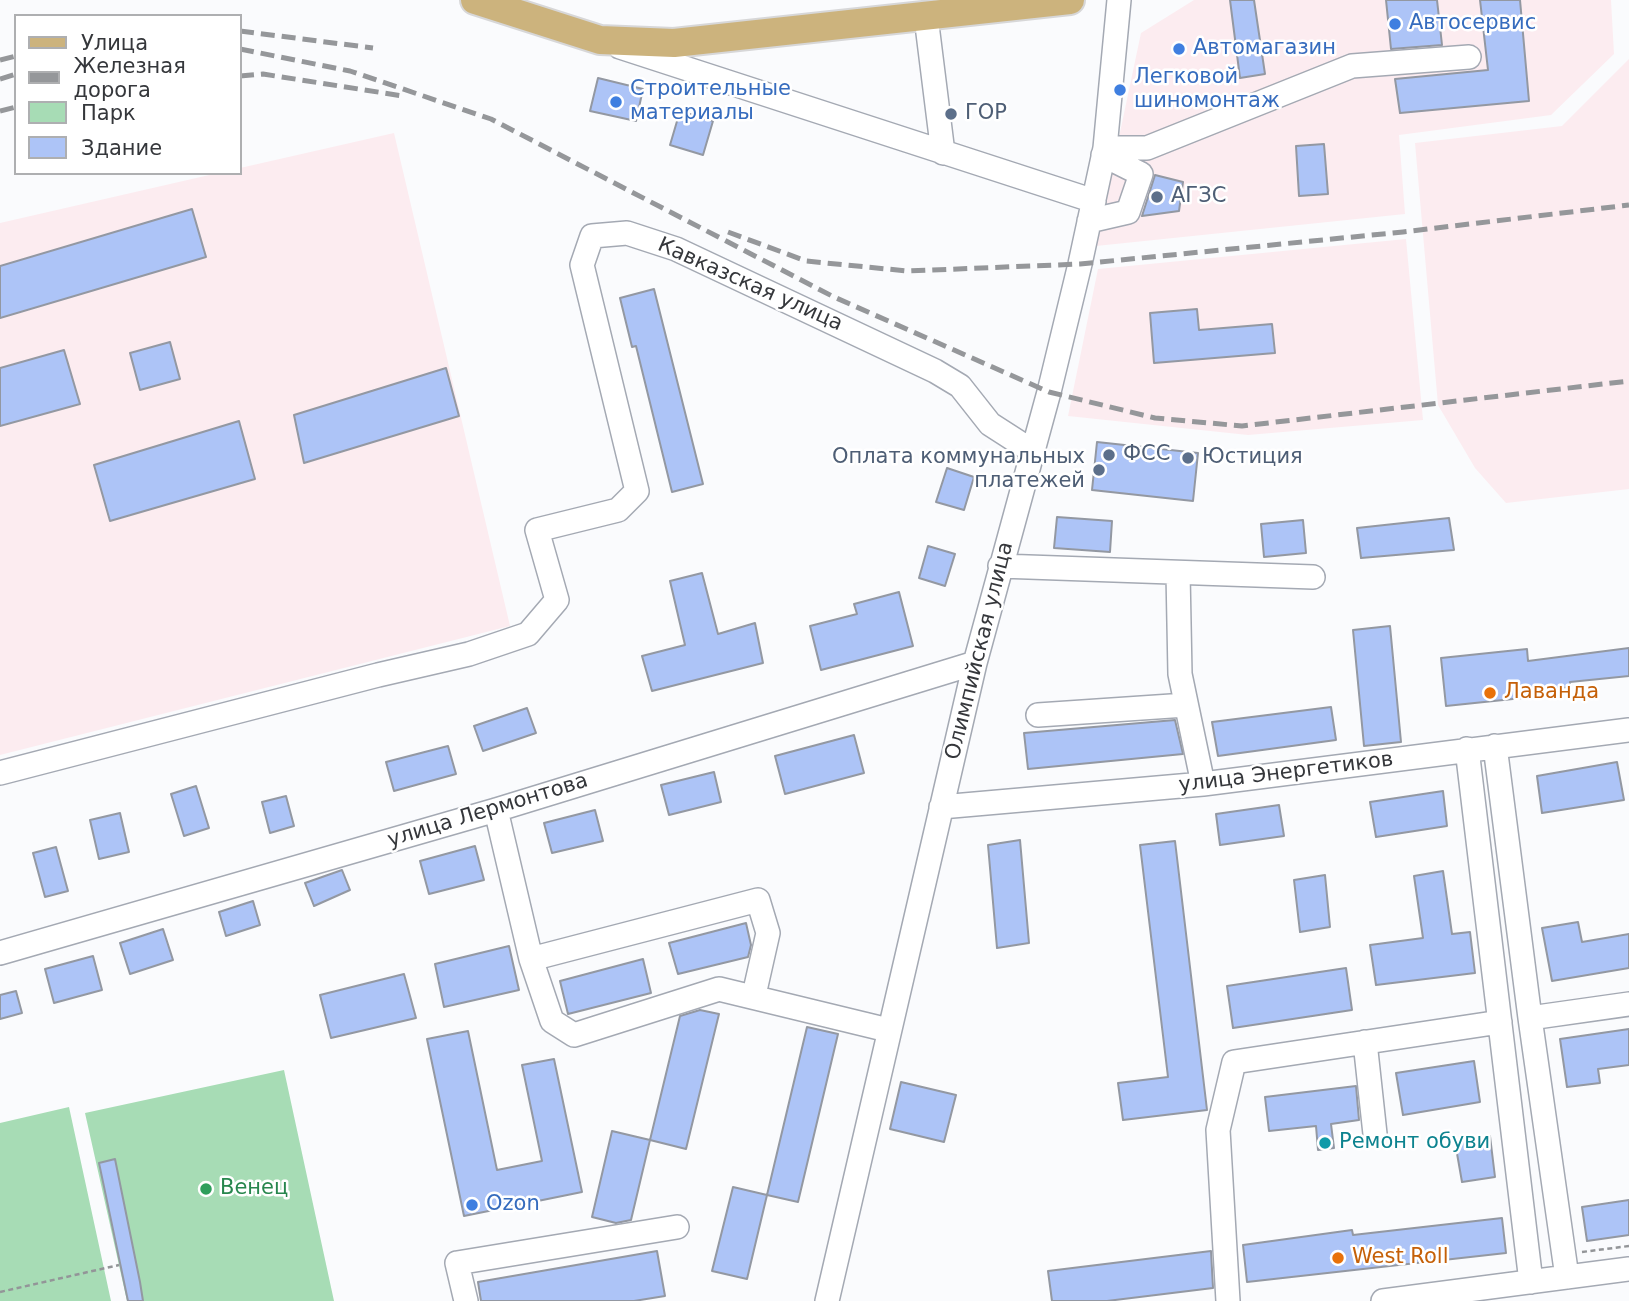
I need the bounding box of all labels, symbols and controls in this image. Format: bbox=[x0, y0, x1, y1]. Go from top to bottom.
place label: Автосервис bbox=[1409, 11, 1536, 37]
legend bbox=[14, 14, 242, 175]
marker: Автосервис bbox=[1387, 16, 1403, 32]
text: Улица bbox=[81, 31, 148, 55]
place label: Автомагазин bbox=[1193, 36, 1336, 62]
marker: Автомагазин bbox=[1171, 41, 1187, 57]
text: Железная дорога bbox=[74, 54, 186, 102]
place label: Легковой шиномонтаж bbox=[1134, 65, 1280, 115]
place label: Строительные материалы bbox=[630, 77, 791, 127]
marker: Легковой шиномонтаж bbox=[1112, 82, 1128, 98]
marker: Строительные материалы bbox=[608, 94, 624, 110]
text: Парк bbox=[81, 101, 136, 125]
place label: ГОР bbox=[965, 101, 1007, 127]
marker: ГОР bbox=[943, 106, 959, 122]
text: Здание bbox=[81, 136, 162, 160]
place label: АГЗС bbox=[1171, 184, 1226, 210]
marker: АГЗС bbox=[1149, 189, 1165, 205]
street label: Кавказская улица bbox=[654, 233, 846, 337]
place label: ФСС bbox=[1123, 442, 1170, 468]
place label: Оплата коммунальных платежей bbox=[832, 445, 1085, 495]
place label: Юстиция bbox=[1202, 445, 1303, 471]
marker: ФСС bbox=[1101, 447, 1117, 463]
marker: Юстиция bbox=[1180, 450, 1196, 466]
marker: Оплата коммунальных платежей bbox=[1091, 462, 1107, 478]
street label: Олимпийская улица bbox=[941, 540, 1019, 762]
place label: Лаванда bbox=[1504, 680, 1599, 706]
marker: Лаванда bbox=[1482, 685, 1498, 701]
street label: улица Энергетиков bbox=[1177, 747, 1395, 799]
street label: улица Лермонтова bbox=[385, 769, 591, 853]
place label: Ремонт обуви bbox=[1339, 1130, 1490, 1156]
marker: Ремонт обуви bbox=[1317, 1135, 1333, 1151]
place label: Венец bbox=[220, 1176, 288, 1202]
marker: Венец bbox=[198, 1181, 214, 1197]
place label: Ozon bbox=[486, 1192, 540, 1218]
marker: Ozon bbox=[464, 1197, 480, 1213]
place label: West Roll bbox=[1352, 1245, 1448, 1271]
marker: West Roll bbox=[1330, 1250, 1346, 1266]

